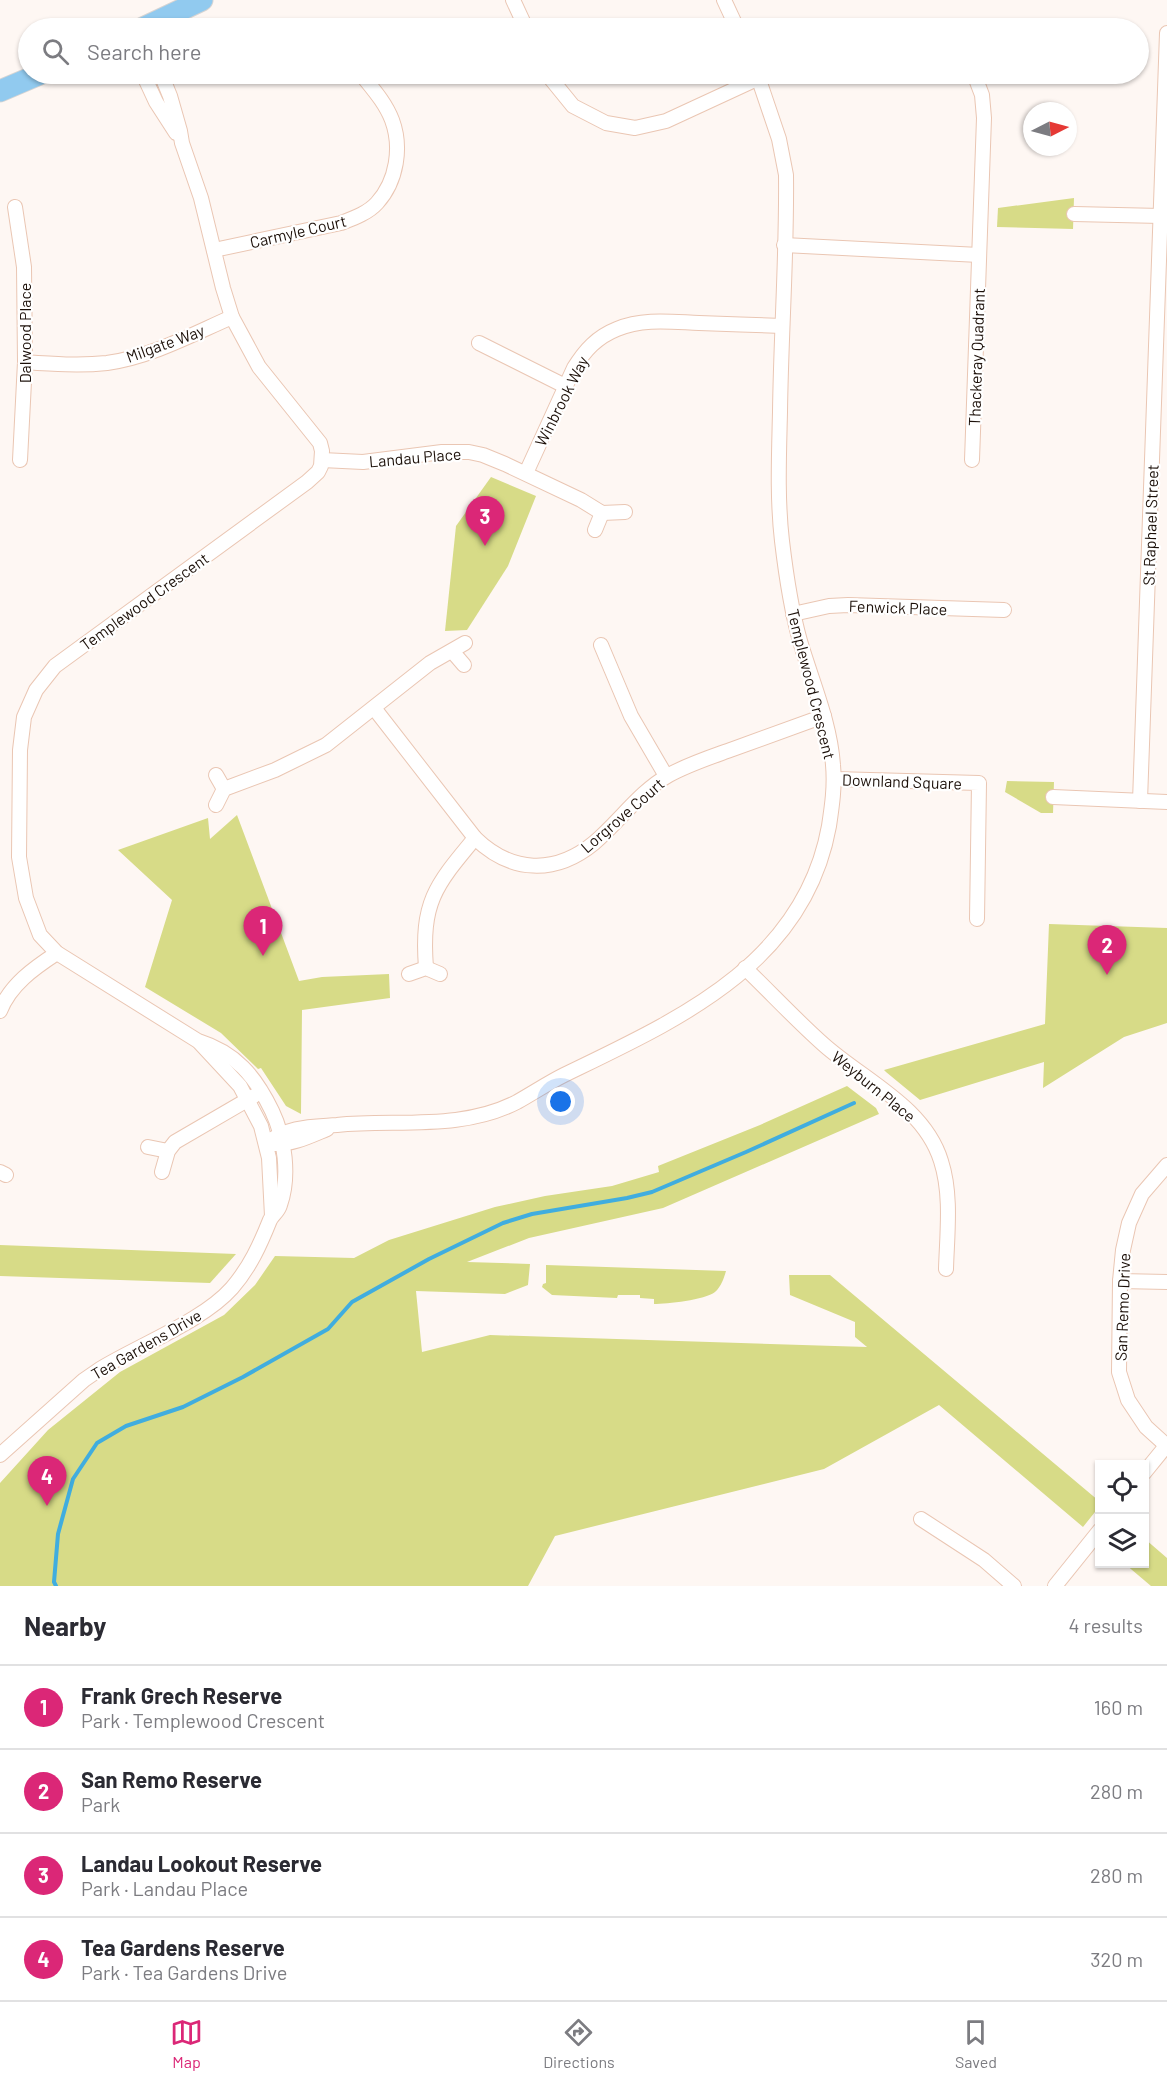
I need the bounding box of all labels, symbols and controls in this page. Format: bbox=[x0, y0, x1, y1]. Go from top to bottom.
search box bbox=[18, 18, 1149, 84]
icon: search bbox=[39, 35, 72, 68]
text: Search here bbox=[87, 38, 201, 64]
north arrow bbox=[1023, 102, 1077, 156]
street label: Carmyle Court bbox=[248, 211, 348, 251]
street label: Dalwood Place bbox=[15, 283, 34, 383]
street label: Thackeray Quadrant bbox=[964, 288, 988, 426]
street label: Milgate Way bbox=[123, 320, 207, 366]
street label: Winbrook Way bbox=[530, 352, 592, 449]
street label: Landau Place bbox=[368, 444, 462, 470]
street label: St Raphael Street bbox=[1138, 464, 1162, 586]
pin: 3 bbox=[466, 496, 504, 546]
street label: Templewood Crescent bbox=[76, 548, 212, 654]
street label: Fenwick Place bbox=[848, 596, 948, 618]
street label: Templewood Crescent bbox=[784, 607, 840, 761]
street label: Downland Square bbox=[842, 769, 962, 793]
street label: Lorgrove Court bbox=[576, 774, 668, 856]
pin: 1 bbox=[244, 906, 282, 956]
pin: 2 bbox=[1088, 926, 1126, 975]
street label: Weyburn Place bbox=[828, 1047, 920, 1125]
your location bbox=[546, 1087, 575, 1116]
street label: San Remo Drive bbox=[1111, 1253, 1133, 1361]
street label: Tea Gardens Drive bbox=[88, 1305, 204, 1383]
pin: 4 bbox=[28, 1456, 66, 1506]
map controls bbox=[1095, 1460, 1149, 1568]
button: locate bbox=[1095, 1460, 1149, 1514]
button: layers bbox=[1095, 1514, 1149, 1568]
text: Nearby bbox=[24, 1610, 106, 1641]
text: 4 results bbox=[1068, 1613, 1143, 1637]
text: Frank Grech Reserve bbox=[81, 1682, 282, 1708]
text: 1 bbox=[40, 1695, 47, 1719]
text: 160 m bbox=[1094, 1695, 1143, 1719]
text: Park · Templewood Crescent bbox=[81, 1708, 325, 1732]
text: San Remo Reserve bbox=[81, 1766, 262, 1792]
text: 2 bbox=[38, 1779, 49, 1803]
text: 280 m bbox=[1090, 1779, 1143, 1803]
text: Park bbox=[81, 1792, 120, 1816]
text: Landau Lookout Reserve bbox=[81, 1850, 322, 1876]
text: 3 bbox=[38, 1863, 49, 1887]
text: 280 m bbox=[1090, 1863, 1143, 1887]
text: Park · Landau Place bbox=[81, 1876, 248, 1900]
text: Tea Gardens Reserve bbox=[81, 1934, 285, 1960]
text: 4 bbox=[37, 1947, 50, 1971]
text: 320 m bbox=[1090, 1947, 1143, 1971]
text: Park · Tea Gardens Drive bbox=[81, 1960, 287, 1984]
tab: Map bbox=[170, 2016, 203, 2071]
tab: Directions bbox=[543, 2016, 615, 2071]
tab: Saved bbox=[955, 2016, 997, 2071]

